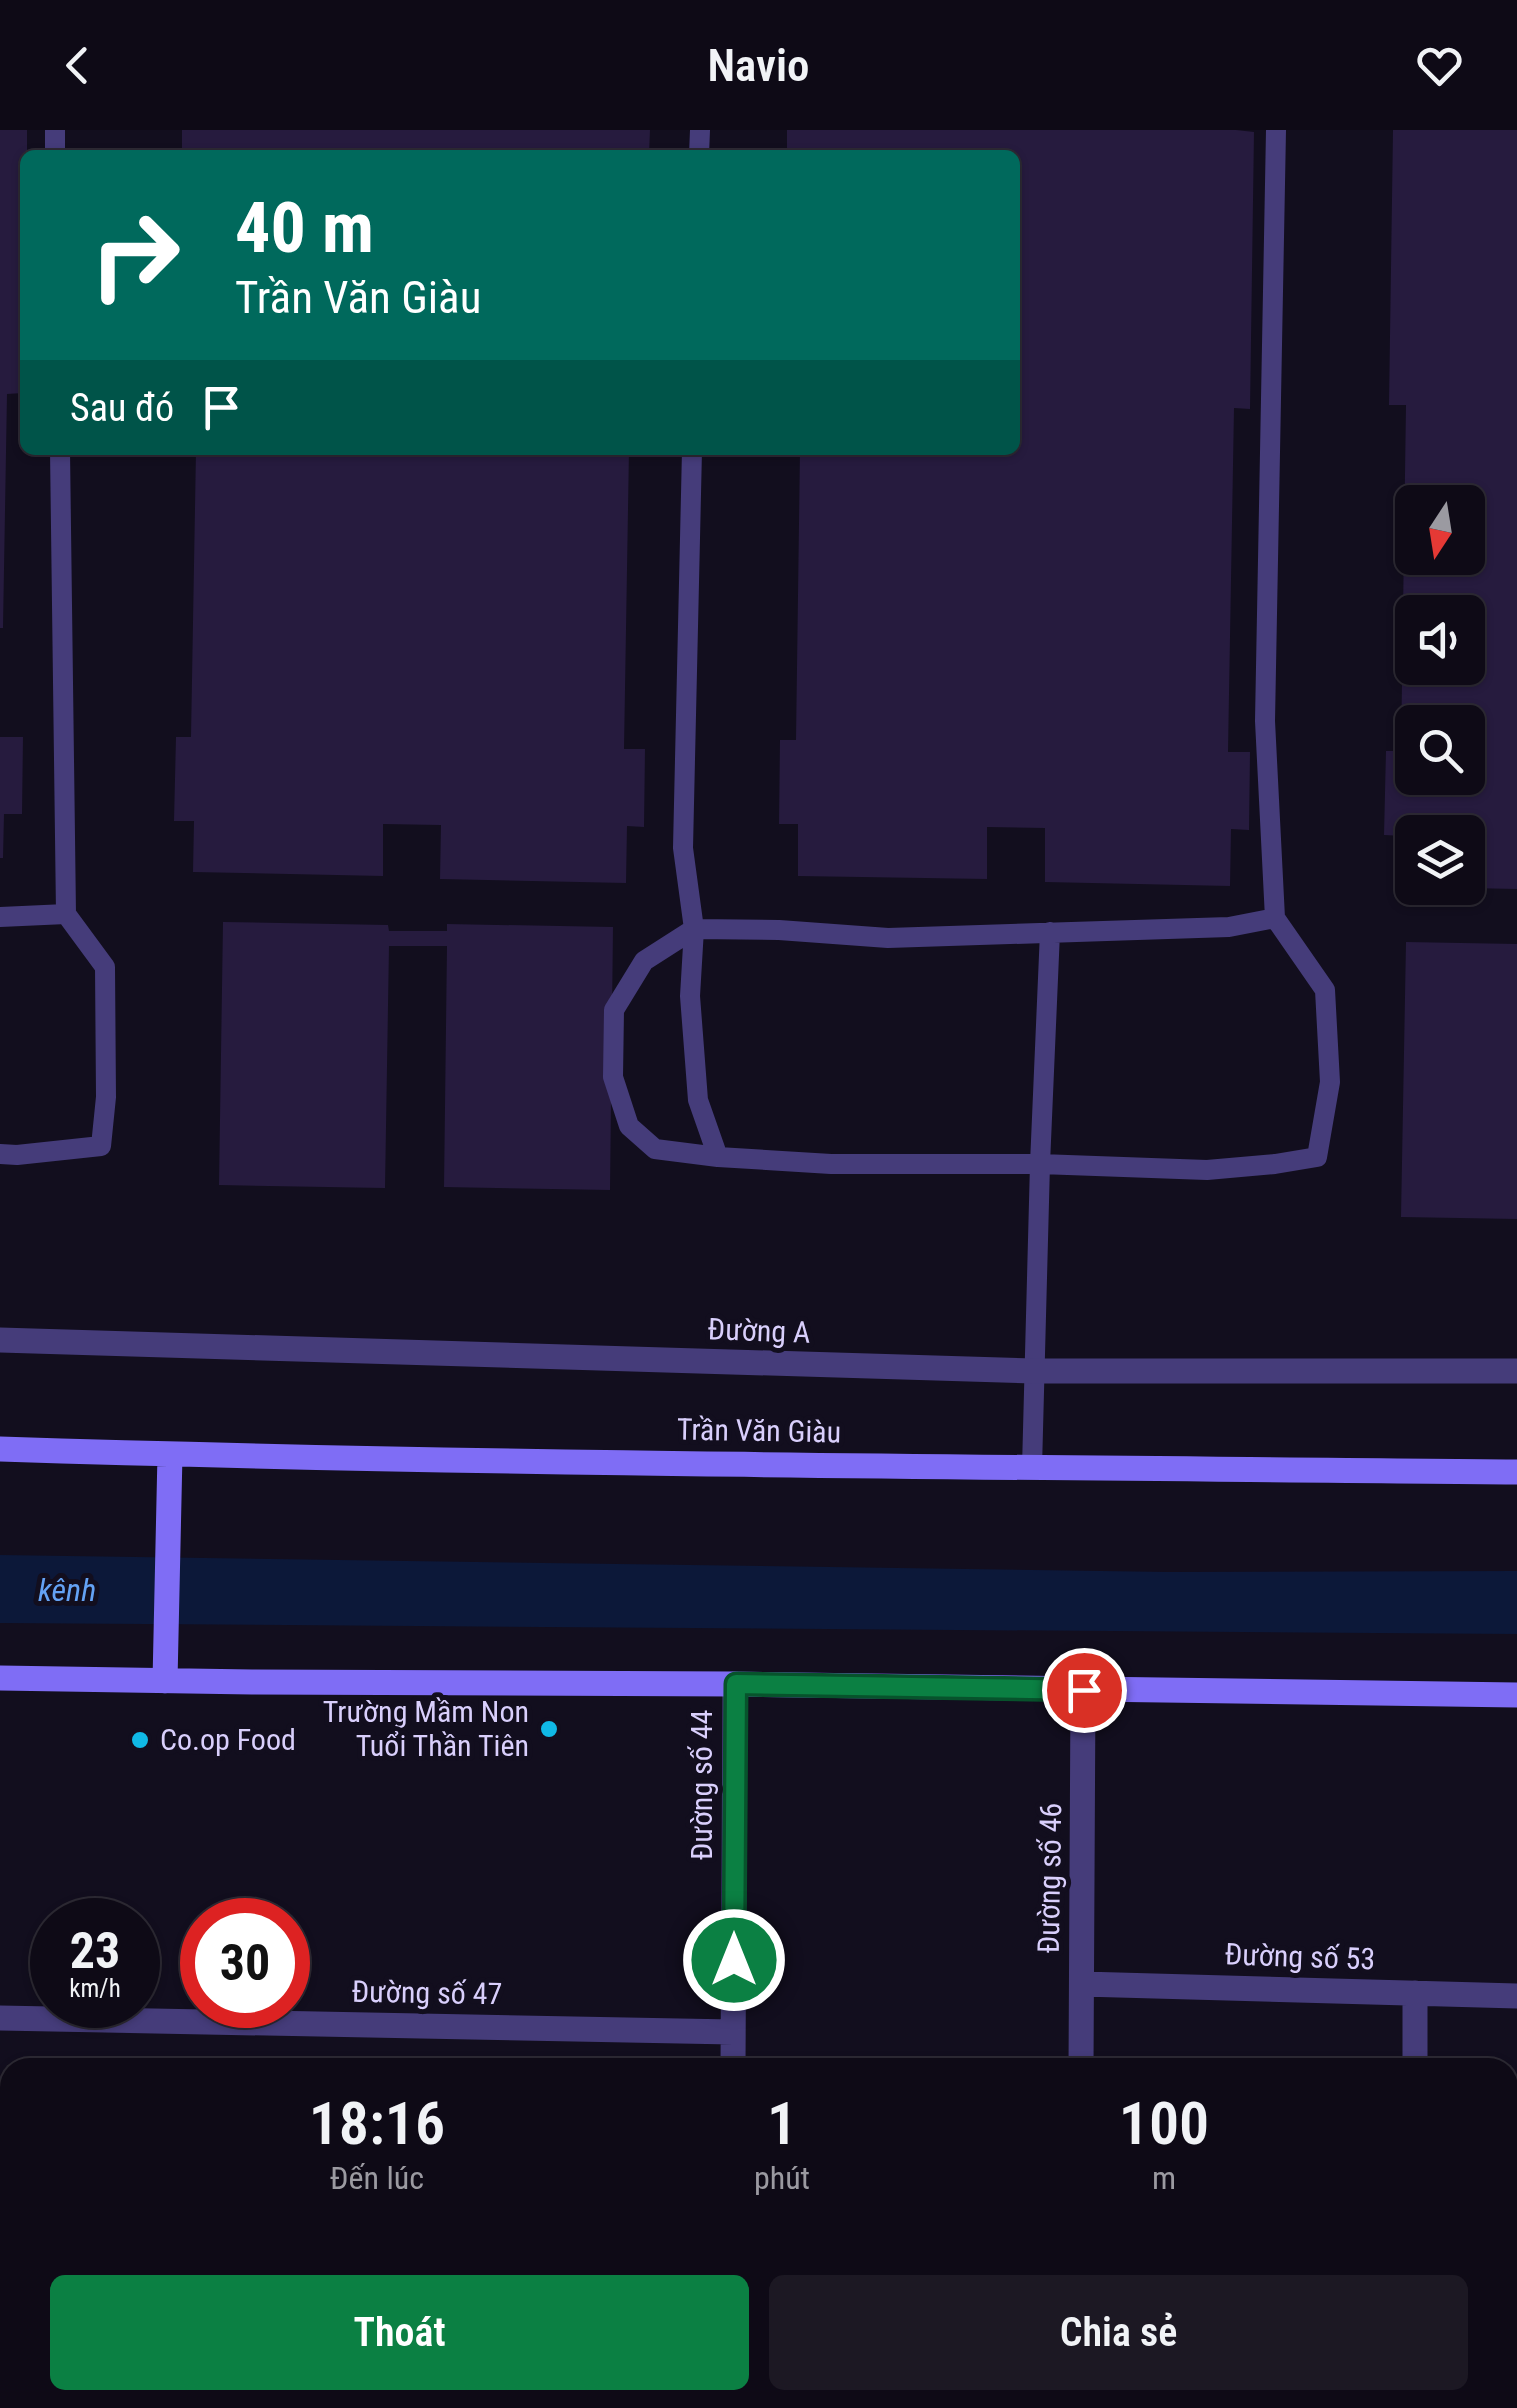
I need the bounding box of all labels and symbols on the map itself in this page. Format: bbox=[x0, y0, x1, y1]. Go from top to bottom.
north arrow bbox=[1395, 485, 1485, 575]
street label: Đường A bbox=[707, 1311, 811, 1350]
street label: Trần Văn Giàu bbox=[677, 1412, 841, 1449]
water label: kênh bbox=[38, 1571, 96, 1609]
pin bbox=[1042, 1648, 1127, 1733]
place label: Trường Mầm Non Tuổi Thần Tiên bbox=[323, 1694, 529, 1763]
street label: Đường số 44 bbox=[684, 1710, 719, 1860]
marker: Trường Mầm Non Tuổi Thần Tiên bbox=[538, 1718, 560, 1740]
place label: Co.op Food bbox=[160, 1722, 296, 1757]
marker: Co.op Food bbox=[129, 1729, 151, 1751]
street label: Đường số 46 bbox=[1031, 1802, 1068, 1954]
speed limit sign: 30 bbox=[180, 1898, 310, 2028]
position arrow bbox=[682, 1908, 786, 2012]
street label: Đường số 53 bbox=[1224, 1936, 1376, 1977]
street label: Đường số 47 bbox=[351, 1974, 503, 2011]

